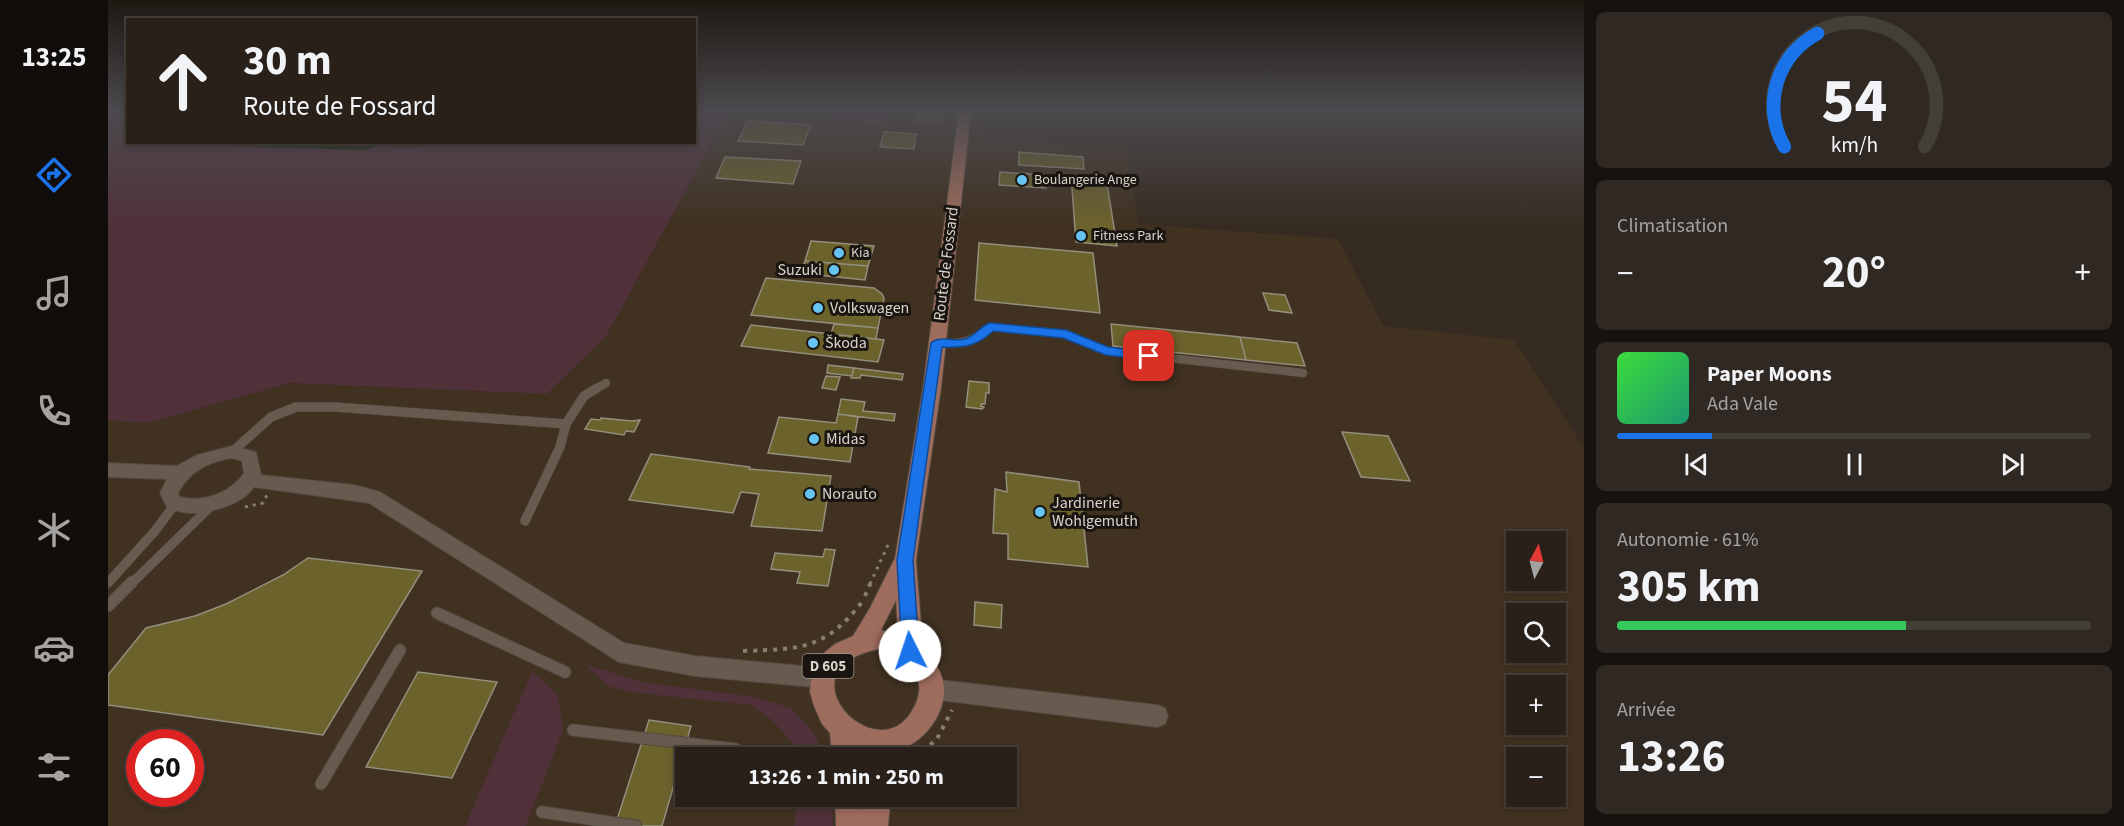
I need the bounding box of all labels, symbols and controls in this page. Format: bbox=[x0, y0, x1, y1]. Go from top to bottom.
text: 30 m bbox=[243, 31, 332, 91]
text: 13:25 bbox=[21, 38, 87, 77]
icon: ahead bbox=[144, 42, 222, 120]
text: 54 bbox=[1821, 57, 1887, 146]
text: Route de Fossard bbox=[243, 87, 437, 126]
text: km/h bbox=[1830, 130, 1878, 161]
icon: directions bbox=[33, 154, 75, 196]
place label: Boulangerie Ange bbox=[1034, 170, 1137, 190]
marker: Boulangerie Ange bbox=[1015, 173, 1029, 187]
street label: Route de Fossard bbox=[928, 206, 964, 322]
text: Climatisation bbox=[1617, 212, 1728, 240]
place label: Fitness Park bbox=[1093, 226, 1163, 246]
marker: Fitness Park bbox=[1074, 229, 1088, 243]
text: 20° bbox=[1822, 241, 1886, 305]
place label: Kia bbox=[851, 243, 870, 263]
marker: Kia bbox=[832, 246, 846, 260]
text: − bbox=[1617, 250, 1633, 297]
text: + bbox=[2075, 250, 2091, 297]
place label: Suzuki bbox=[778, 259, 822, 281]
marker: Suzuki bbox=[827, 263, 841, 277]
icon: music bbox=[33, 272, 75, 314]
place label: Volkswagen bbox=[830, 297, 909, 319]
marker: Volkswagen bbox=[811, 301, 825, 315]
pin bbox=[1123, 330, 1174, 381]
place label: Škoda bbox=[825, 332, 867, 354]
marker: Škoda bbox=[806, 336, 820, 350]
icon: arrive bbox=[1132, 339, 1165, 372]
text: Paper Moons bbox=[1707, 358, 1832, 390]
icon: phone bbox=[33, 390, 75, 432]
text: Ada Vale bbox=[1707, 390, 1778, 418]
place label: Midas bbox=[826, 428, 866, 450]
marker: Midas bbox=[807, 432, 821, 446]
icon: previous bbox=[1680, 448, 1713, 481]
icon: pause bbox=[1838, 448, 1871, 481]
icon: next bbox=[1996, 448, 2029, 481]
place label: Norauto bbox=[822, 483, 877, 505]
marker: Norauto bbox=[803, 487, 817, 501]
place label: Jardinerie Wohlgemuth bbox=[1052, 492, 1138, 532]
marker: Jardinerie Wohlgemuth bbox=[1033, 505, 1047, 519]
icon: climate bbox=[33, 509, 75, 551]
text: Autonomie · 61% bbox=[1617, 526, 1758, 554]
north arrow bbox=[1506, 531, 1566, 591]
map controls bbox=[1506, 531, 1566, 807]
text: 305 km bbox=[1617, 555, 1761, 619]
button: search bbox=[1506, 603, 1566, 663]
position arrow bbox=[878, 619, 942, 683]
icon: car bbox=[33, 627, 75, 669]
road number: D 605 bbox=[802, 654, 854, 678]
button: + bbox=[1506, 675, 1566, 735]
text: Arrivée bbox=[1617, 696, 1676, 724]
text: 13:26 bbox=[1617, 725, 1726, 789]
speed limit sign: 60 bbox=[126, 729, 204, 807]
icon: filters bbox=[33, 746, 75, 788]
button: − bbox=[1506, 747, 1566, 807]
text: 13:26 · 1 min · 250 m bbox=[748, 761, 944, 793]

